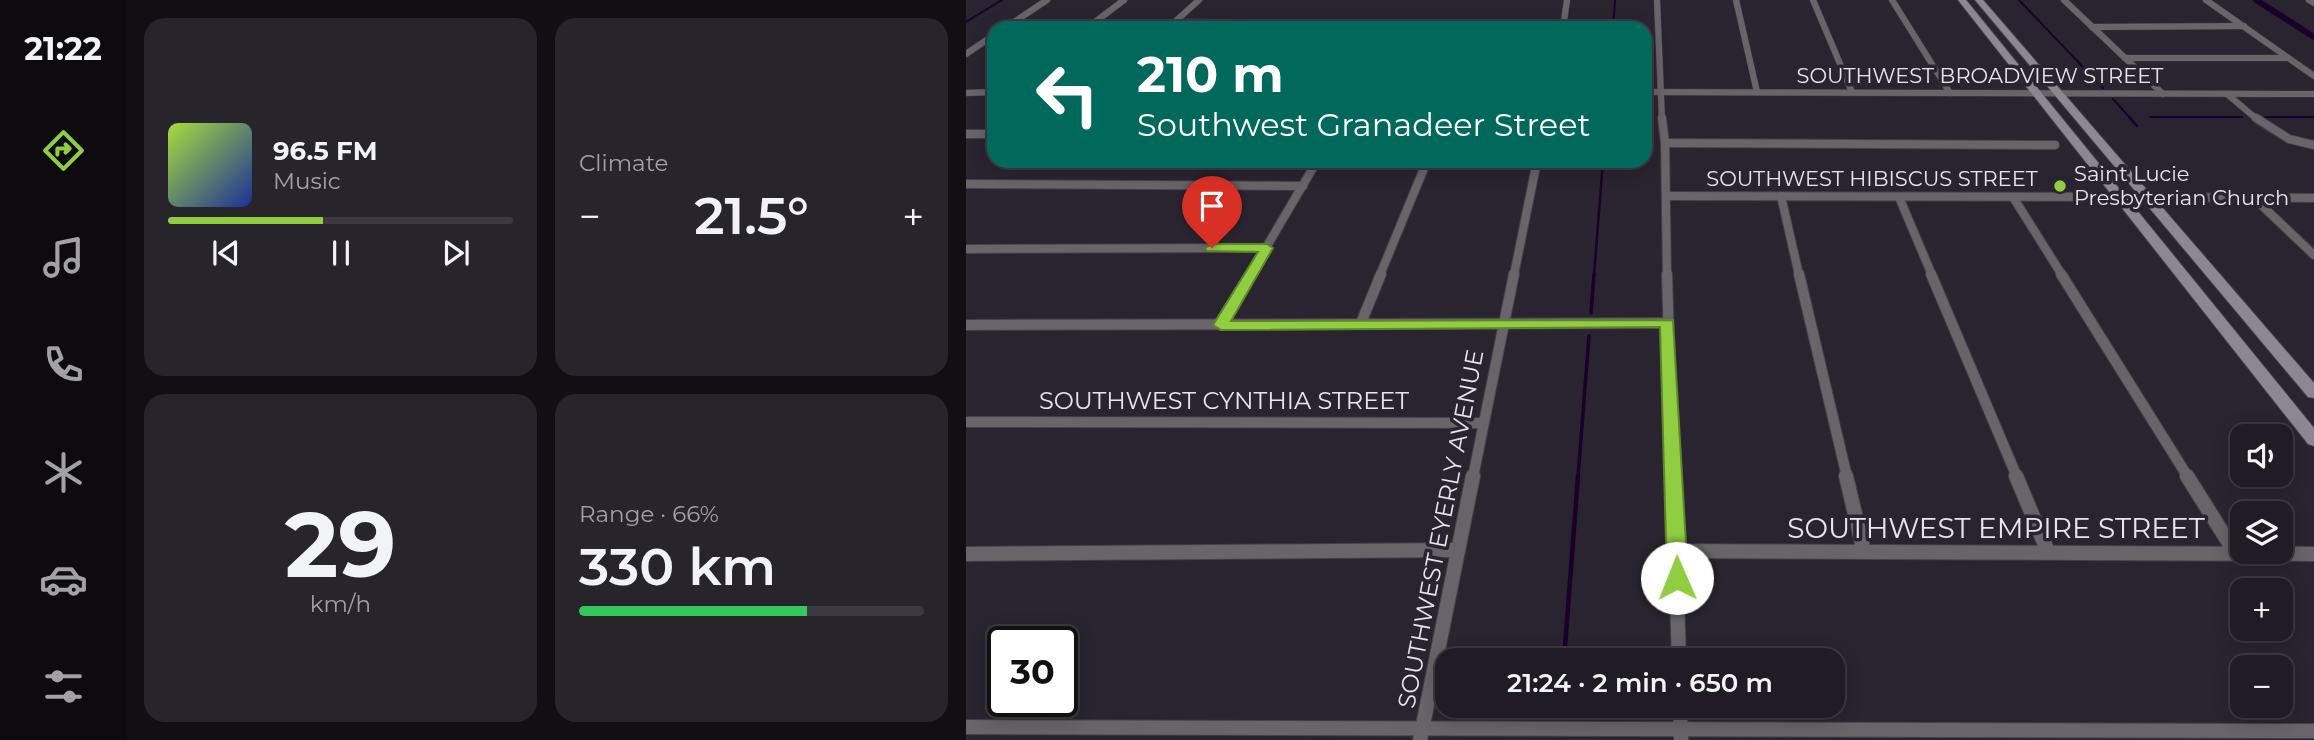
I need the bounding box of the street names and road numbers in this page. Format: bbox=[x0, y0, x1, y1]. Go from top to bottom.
street label: SOUTHWEST BROADVIEW STREET bbox=[1797, 63, 2163, 88]
street label: SOUTHWEST HIBISCUS STREET bbox=[1706, 166, 2038, 191]
street label: SOUTHWEST EYERLY AVENUE bbox=[1391, 347, 1490, 711]
street label: SOUTHWEST CYNTHIA STREET bbox=[1039, 386, 1409, 415]
street label: SOUTHWEST EMPIRE STREET bbox=[1787, 511, 2205, 545]

